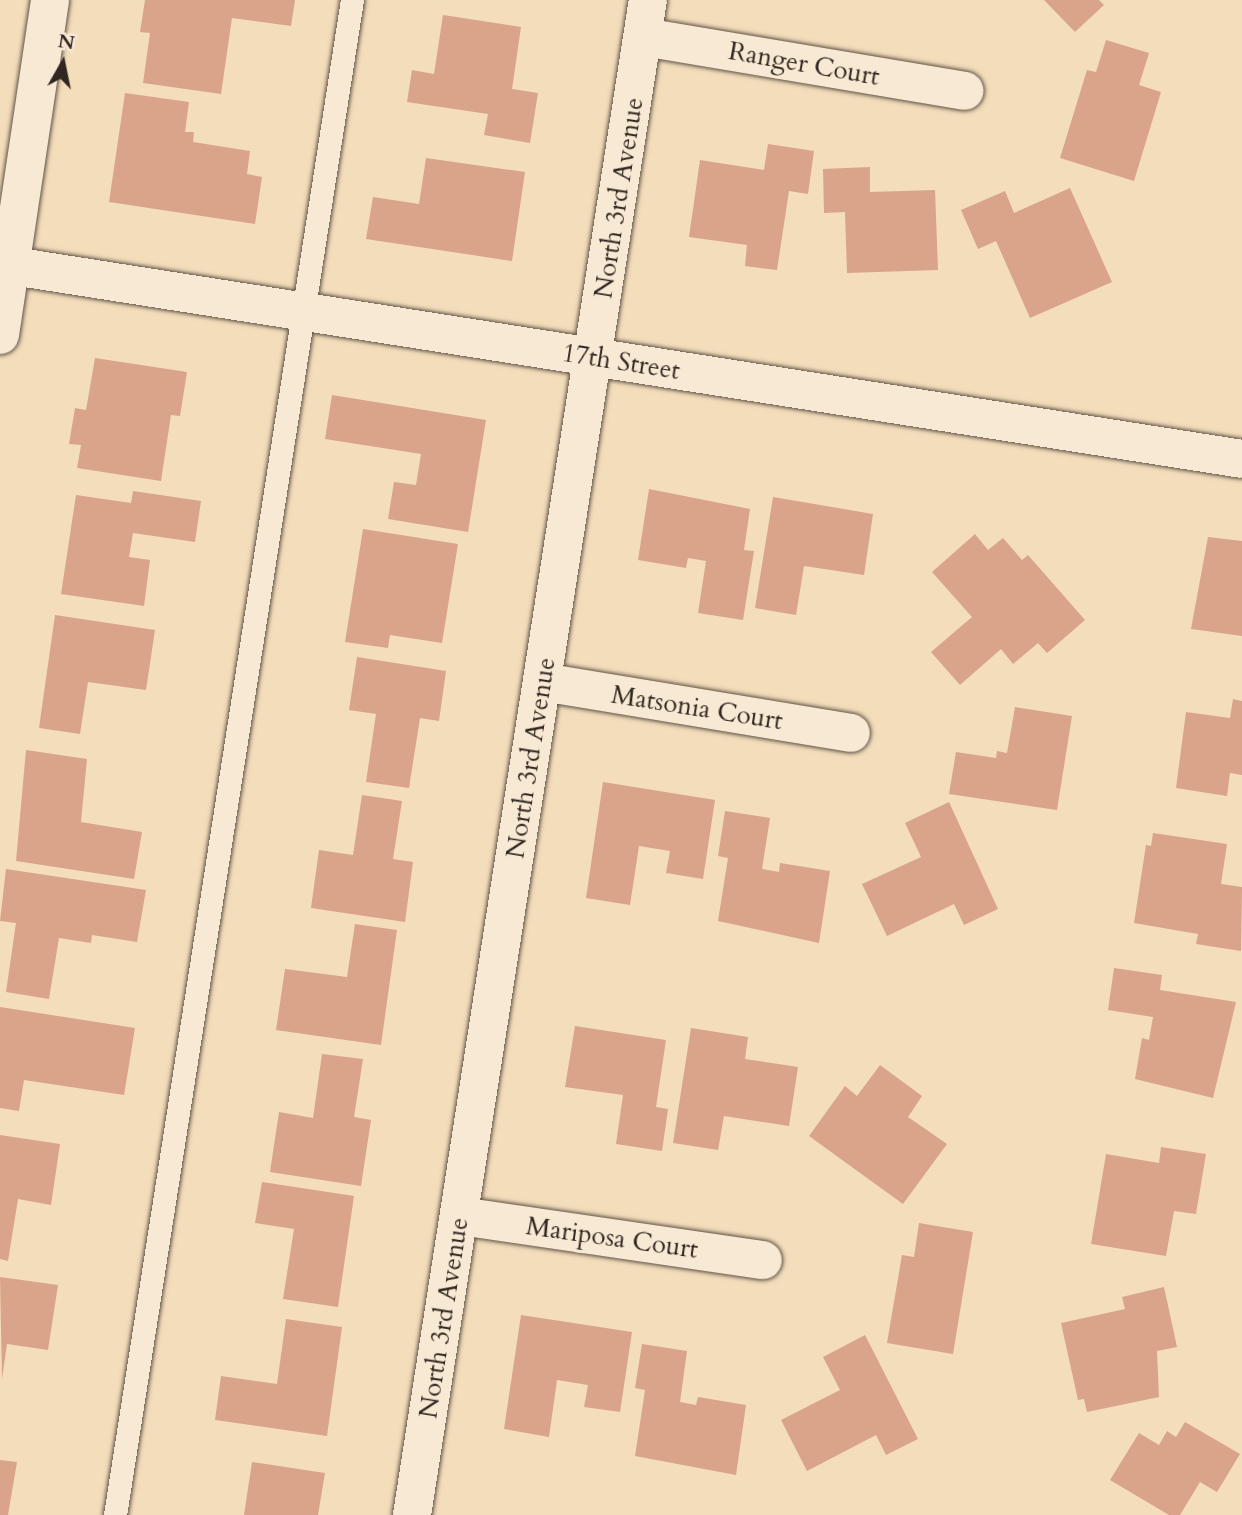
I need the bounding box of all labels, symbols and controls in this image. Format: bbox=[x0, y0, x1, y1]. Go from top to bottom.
north arrow bbox=[28, 28, 98, 98]
text: N bbox=[56, 28, 76, 56]
street label: Ranger Court bbox=[726, 35, 882, 93]
street label: North 3rd Avenue bbox=[588, 95, 650, 301]
street label: 17th Street bbox=[560, 337, 682, 387]
street label: North 3rd Avenue bbox=[500, 655, 562, 861]
street label: Matsonia Court bbox=[609, 679, 785, 737]
street label: Mariposa Court bbox=[524, 1210, 700, 1266]
street label: North 3rd Avenue bbox=[413, 1215, 475, 1421]

